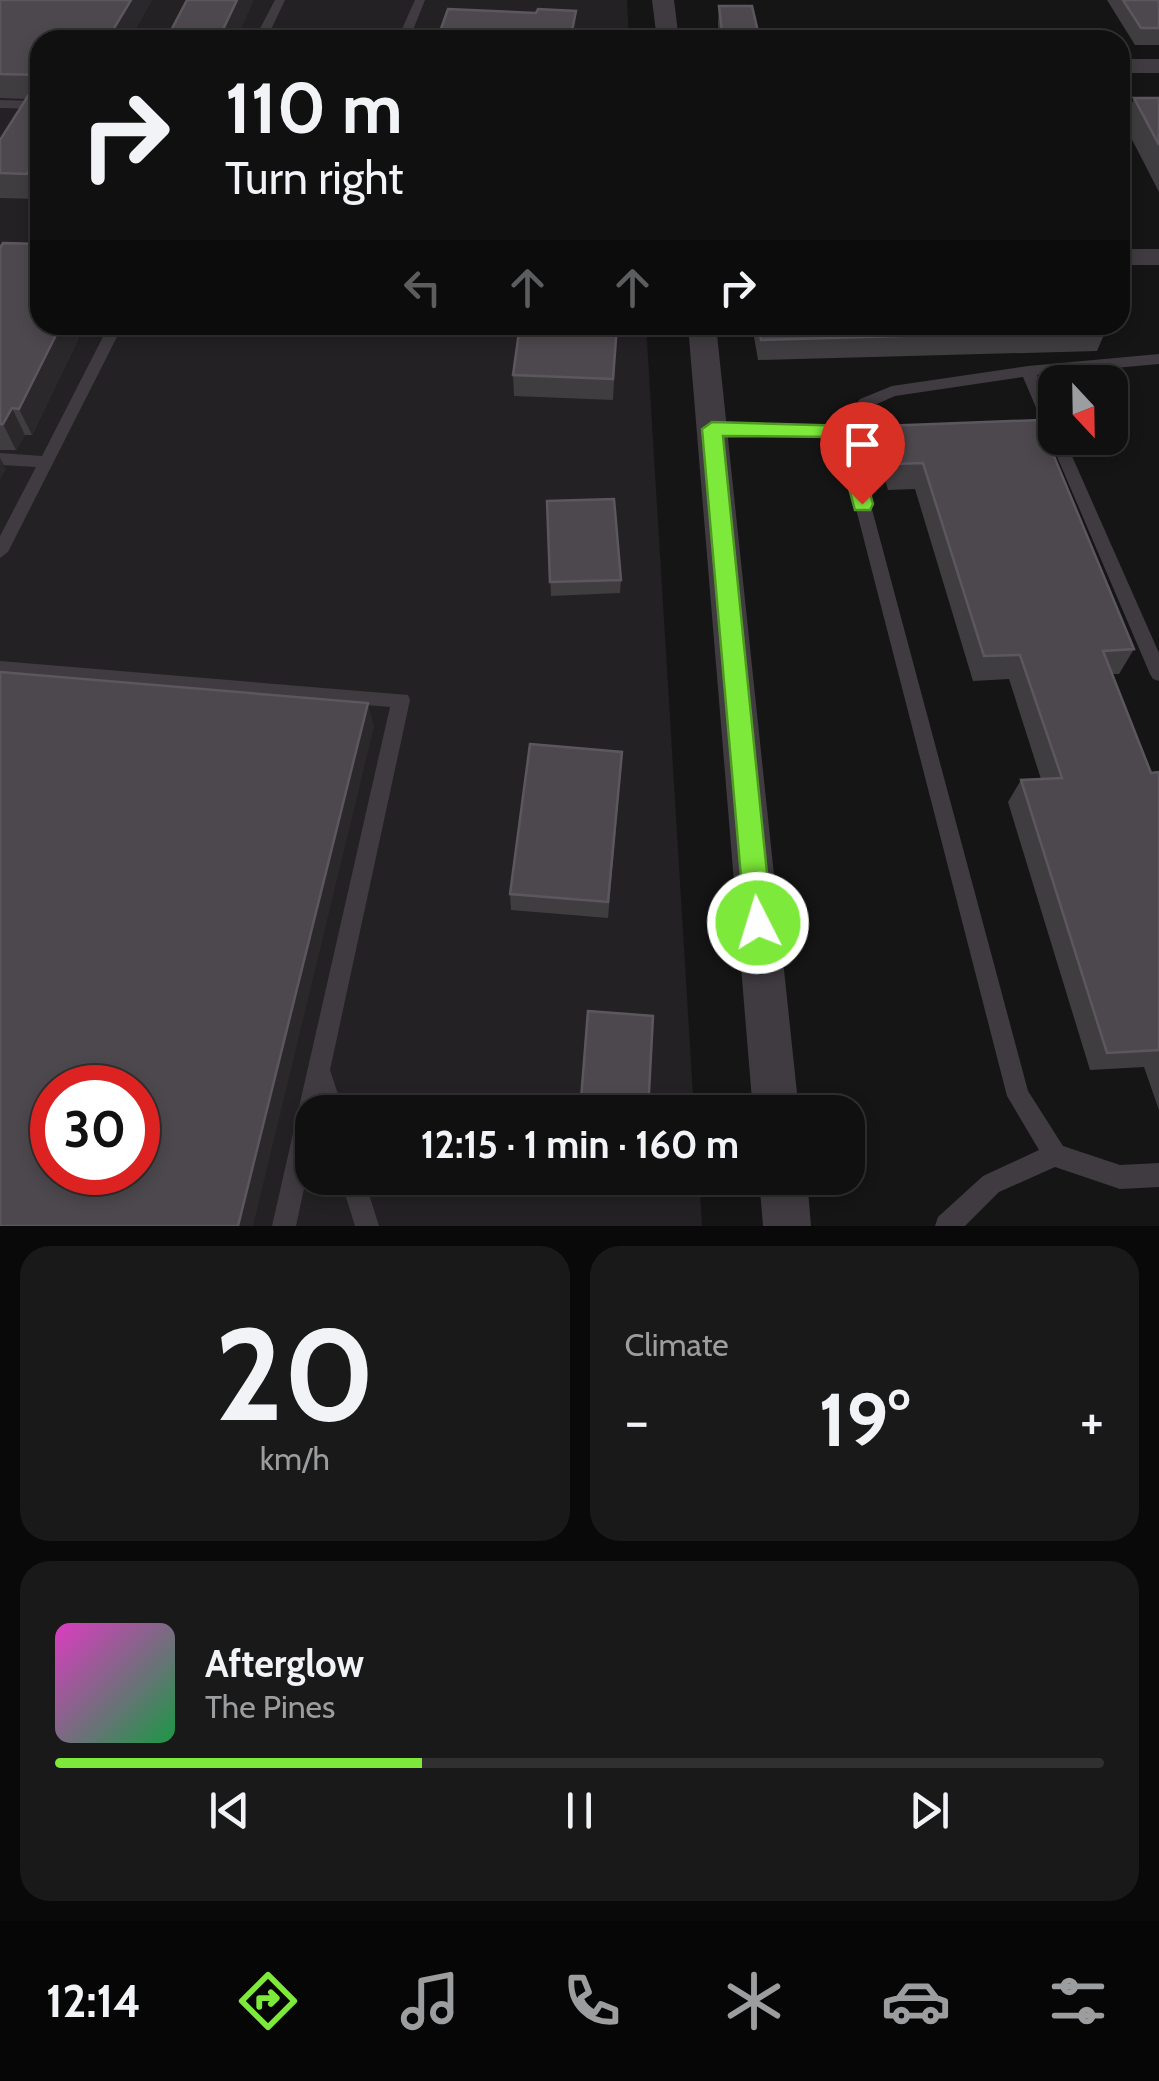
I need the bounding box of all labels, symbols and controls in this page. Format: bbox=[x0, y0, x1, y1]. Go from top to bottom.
text: 110 m bbox=[225, 65, 403, 151]
icon: right bbox=[60, 70, 190, 200]
text: Turn right bbox=[225, 151, 404, 205]
icon: left bbox=[395, 260, 450, 315]
icon: ahead bbox=[500, 260, 555, 315]
icon: ahead bbox=[605, 260, 660, 315]
icon: right bbox=[710, 260, 765, 315]
north arrow bbox=[1038, 365, 1128, 455]
map controls bbox=[1038, 365, 1128, 455]
pin bbox=[820, 402, 905, 505]
icon: arrive bbox=[835, 417, 890, 472]
position arrow bbox=[706, 871, 810, 975]
speed limit sign: 30 bbox=[30, 1065, 160, 1195]
text: 12:15 · 1 min · 160 m bbox=[421, 1121, 739, 1168]
text: 20 bbox=[214, 1295, 375, 1453]
text: Climate bbox=[625, 1325, 729, 1364]
text: 19° bbox=[819, 1374, 910, 1465]
text: − bbox=[625, 1387, 649, 1454]
text: + bbox=[1080, 1387, 1104, 1454]
text: km/h bbox=[260, 1439, 330, 1478]
text: Afterglow bbox=[205, 1640, 364, 1687]
text: The Pines bbox=[205, 1687, 335, 1726]
icon: previous bbox=[202, 1783, 257, 1838]
icon: pause bbox=[552, 1783, 607, 1838]
icon: next bbox=[902, 1783, 957, 1838]
icon: directions bbox=[233, 1966, 303, 2036]
icon: music bbox=[395, 1966, 465, 2036]
icon: phone bbox=[557, 1966, 627, 2036]
icon: climate bbox=[719, 1966, 789, 2036]
icon: car bbox=[881, 1966, 951, 2036]
icon: filters bbox=[1043, 1966, 1113, 2036]
text: 12:14 bbox=[46, 1974, 141, 2028]

